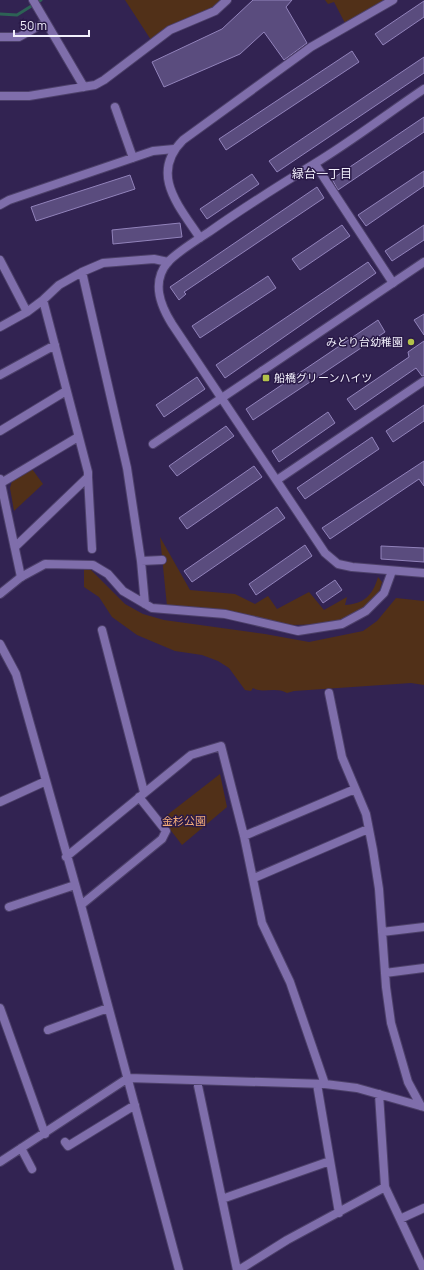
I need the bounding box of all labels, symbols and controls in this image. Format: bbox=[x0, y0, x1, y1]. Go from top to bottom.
scale bar bbox=[14, 12, 89, 38]
text: 50 m bbox=[20, 17, 47, 34]
district label: 緑台一丁目 bbox=[292, 165, 352, 182]
place label: みどり台幼稚園 bbox=[326, 334, 403, 349]
marker: みどり台幼稚園 bbox=[406, 337, 416, 347]
place label: 船橋グリーンハイツ bbox=[274, 370, 372, 385]
marker: 船橋グリーンハイツ bbox=[261, 373, 271, 383]
park label: 金杉公園 bbox=[162, 813, 206, 828]

